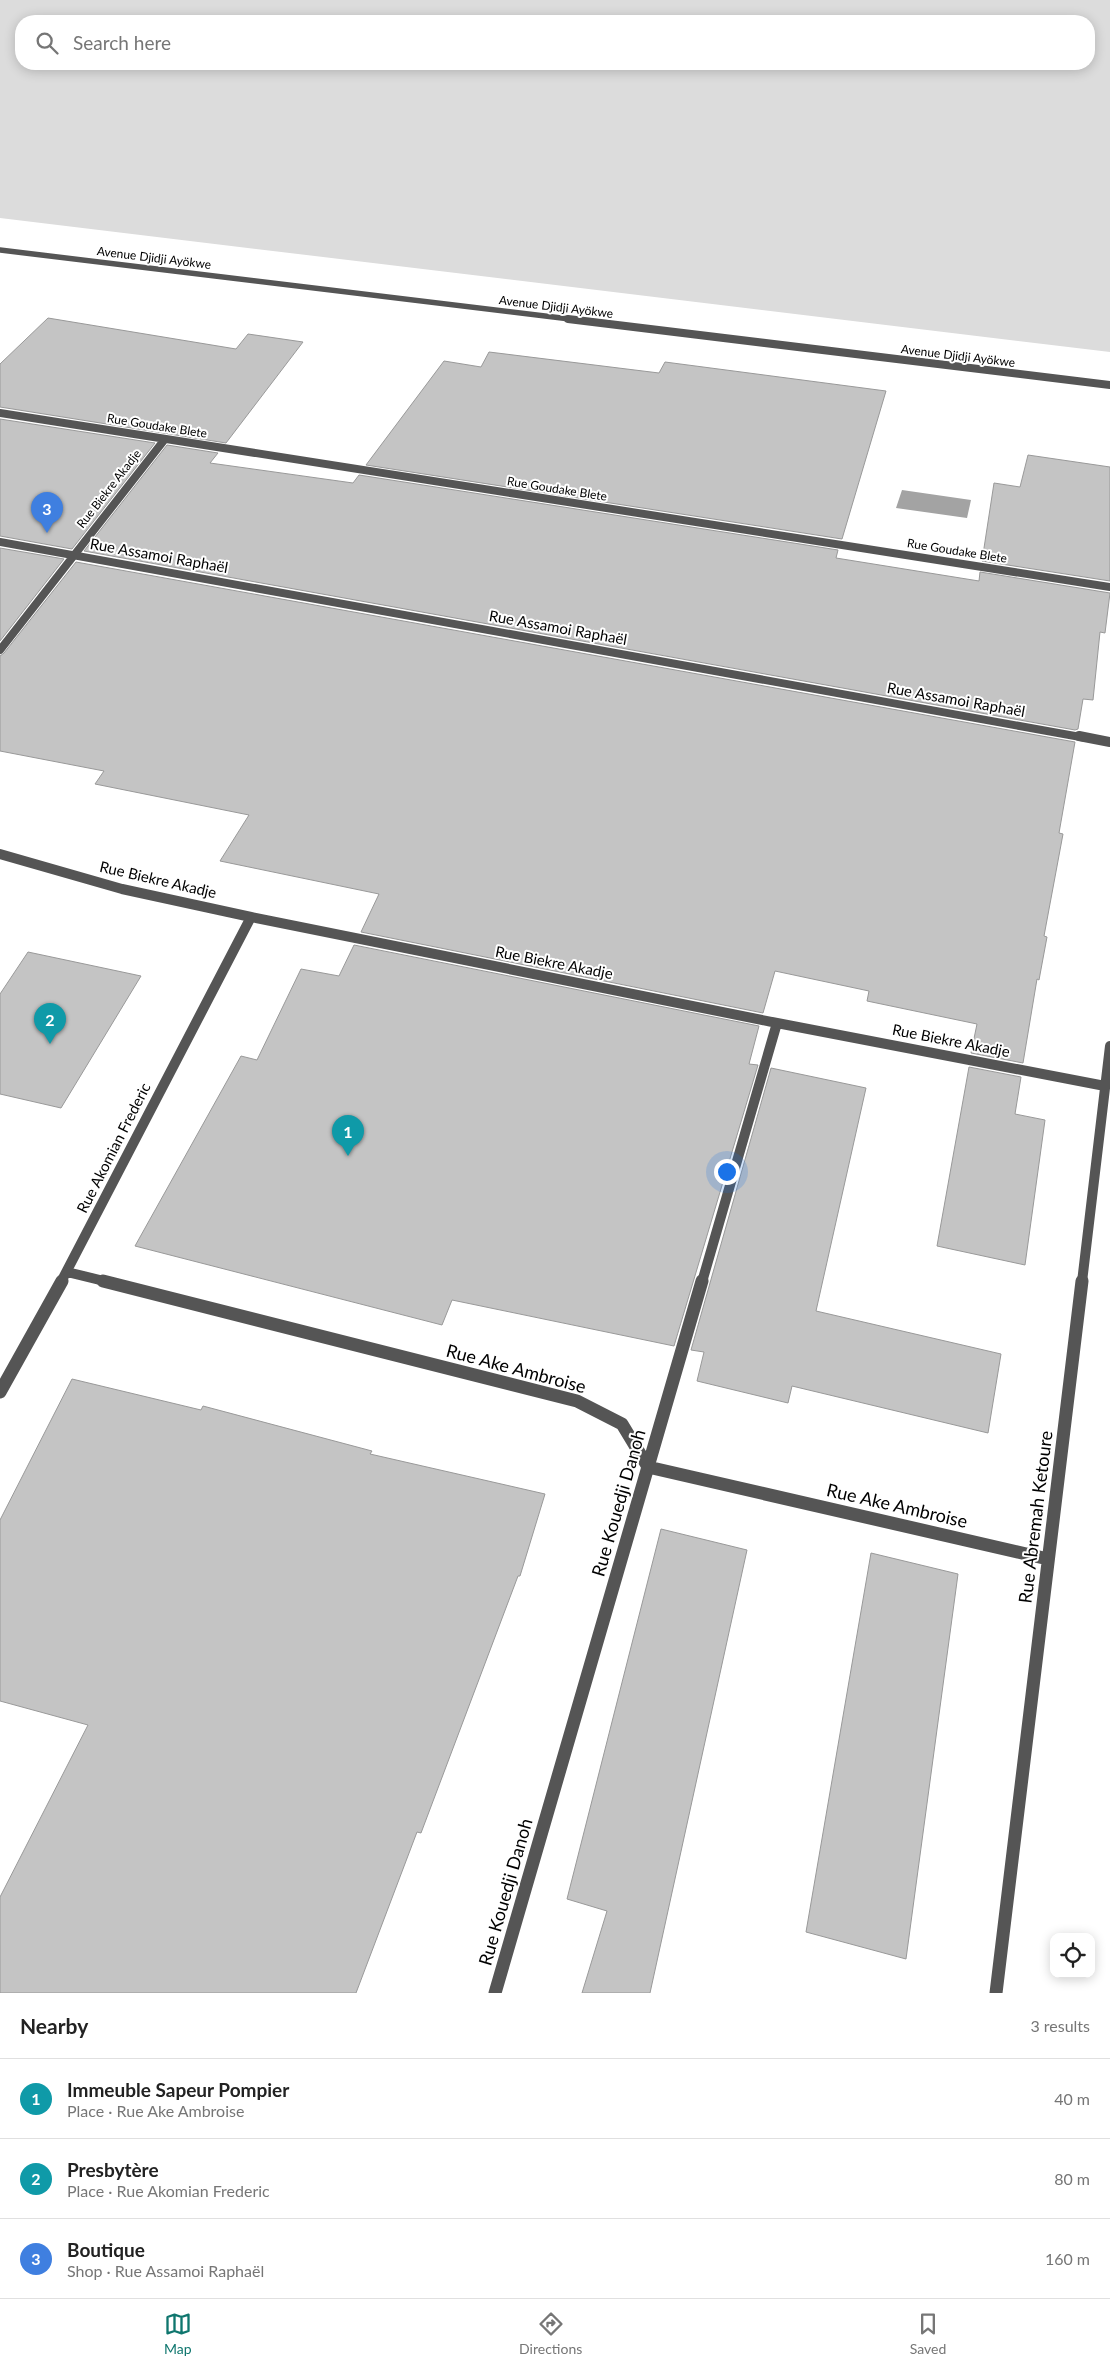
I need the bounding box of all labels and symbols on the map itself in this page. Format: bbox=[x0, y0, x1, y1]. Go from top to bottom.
street label: Avenue Djidji Ayökwe bbox=[96, 243, 212, 272]
street label: Avenue Djidji Ayökwe bbox=[498, 292, 614, 321]
street label: Avenue Djidji Ayökwe bbox=[900, 341, 1016, 370]
street label: Rue Goudake Blete bbox=[106, 410, 208, 441]
street label: Rue Biekre Akadje bbox=[73, 446, 144, 531]
street label: Rue Goudake Blete bbox=[506, 473, 608, 504]
pin: 3 bbox=[31, 492, 63, 533]
street label: Rue Assamoi Raphaël bbox=[89, 534, 230, 576]
street label: Rue Goudake Blete bbox=[906, 535, 1008, 566]
street label: Rue Assamoi Raphaël bbox=[488, 606, 629, 648]
street label: Rue Assamoi Raphaël bbox=[886, 678, 1027, 720]
street label: Rue Biekre Akadje bbox=[98, 857, 219, 901]
street label: Rue Biekre Akadje bbox=[494, 942, 615, 982]
pin: 2 bbox=[34, 1003, 66, 1044]
street label: Rue Biekre Akadje bbox=[891, 1020, 1012, 1060]
street label: Rue Akomian Frederic bbox=[72, 1079, 154, 1216]
pin: 1 bbox=[332, 1115, 364, 1156]
your location bbox=[714, 1159, 740, 1185]
street label: Rue Ake Ambroise bbox=[444, 1339, 589, 1397]
street label: Rue Kouedji Danoh bbox=[587, 1427, 650, 1579]
street label: Rue Abremah Ketoure bbox=[1013, 1429, 1057, 1604]
street label: Rue Ake Ambroise bbox=[825, 1478, 970, 1532]
street label: Rue Kouedji Danoh bbox=[474, 1816, 537, 1968]

